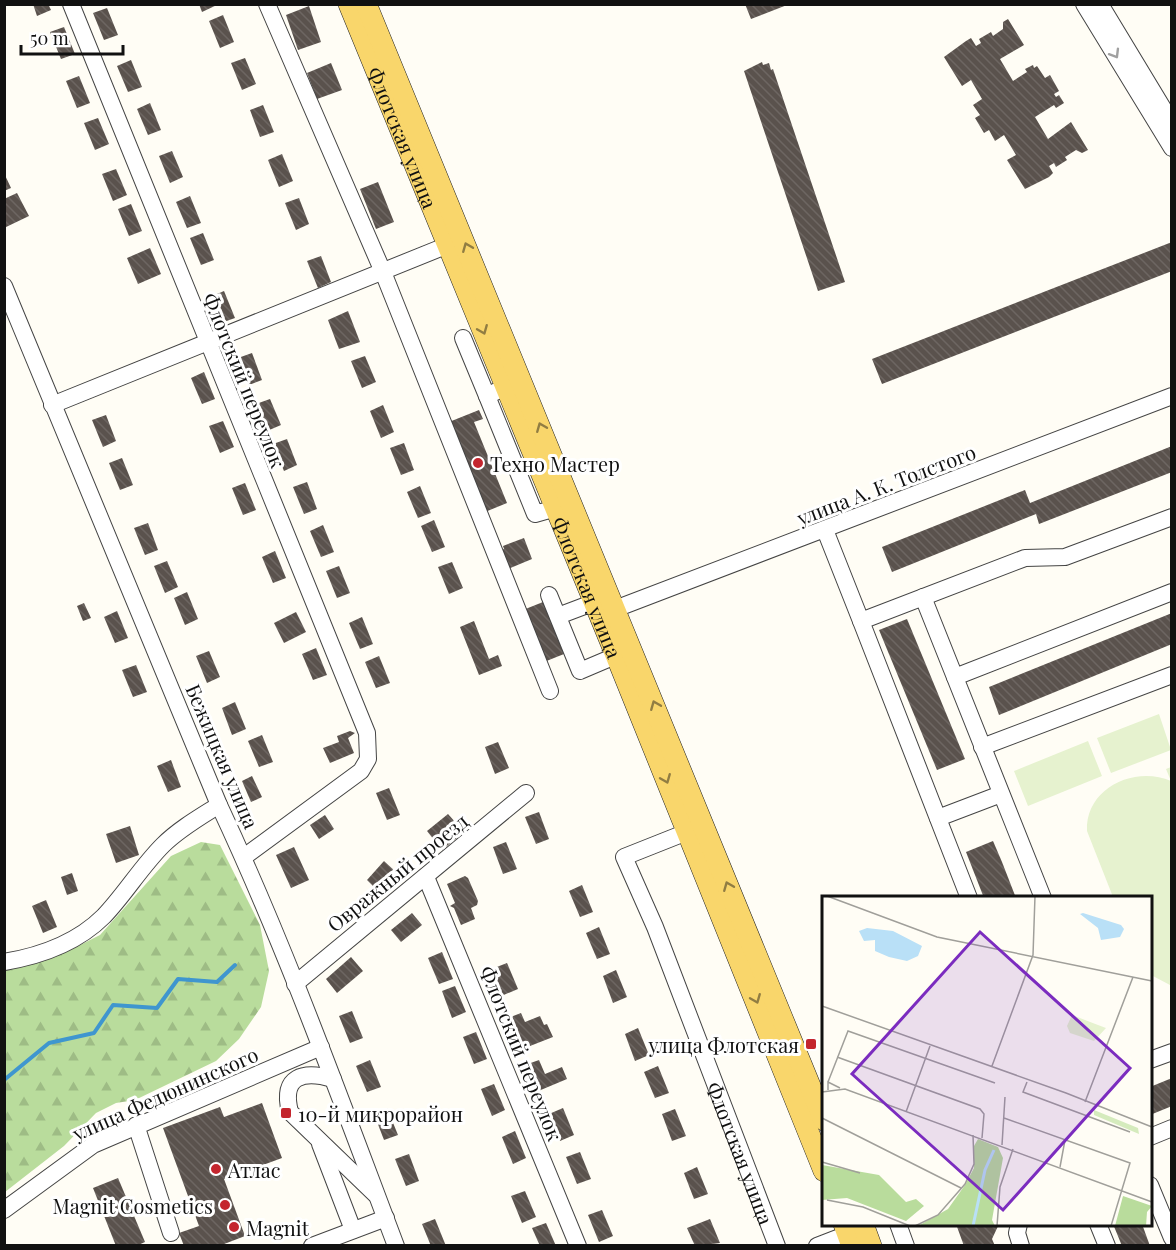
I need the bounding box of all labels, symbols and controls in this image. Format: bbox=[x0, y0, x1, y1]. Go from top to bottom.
scale bar bbox=[21, 18, 123, 56]
text: 50 m bbox=[30, 26, 69, 50]
one-way arrow bbox=[1107, 48, 1119, 58]
street label: Флотская улица bbox=[363, 62, 445, 212]
one-way arrow bbox=[462, 242, 474, 253]
street label: Флотский переулок bbox=[198, 289, 293, 472]
one-way arrow bbox=[476, 324, 488, 335]
one-way arrow bbox=[536, 423, 548, 434]
street label: улица А. К. Толстого bbox=[792, 437, 979, 531]
place label: Техно Мастер bbox=[490, 450, 620, 477]
marker: Техно Мастер bbox=[471, 456, 485, 470]
street label: Флотская улица bbox=[547, 512, 629, 662]
street label: Бежицкая улица bbox=[180, 680, 266, 832]
one-way arrow bbox=[650, 700, 662, 711]
one-way arrow bbox=[658, 773, 671, 783]
street label: Овражный проезд bbox=[321, 807, 473, 937]
one-way arrow bbox=[723, 881, 736, 891]
inset map bbox=[822, 896, 1152, 1226]
street label: Флотский переулок bbox=[475, 962, 570, 1145]
one-way arrow bbox=[749, 993, 761, 1004]
place label: улица Флотская bbox=[648, 1031, 799, 1058]
marker: улица Флотская bbox=[804, 1037, 818, 1051]
street label: улица Федюнинского bbox=[67, 1040, 262, 1147]
street label: Флотская улица bbox=[702, 1078, 781, 1228]
place label: 10-й микрорайон bbox=[298, 1100, 463, 1127]
marker: 10-й микрорайон bbox=[279, 1106, 293, 1120]
place label: Атлас bbox=[227, 1156, 281, 1183]
marker: Атлас bbox=[209, 1162, 223, 1176]
place label: Magnit Cosmetics bbox=[53, 1192, 213, 1219]
marker: Magnit Cosmetics bbox=[218, 1198, 232, 1212]
place label: Magnit bbox=[246, 1214, 310, 1241]
marker: Magnit bbox=[227, 1220, 241, 1234]

